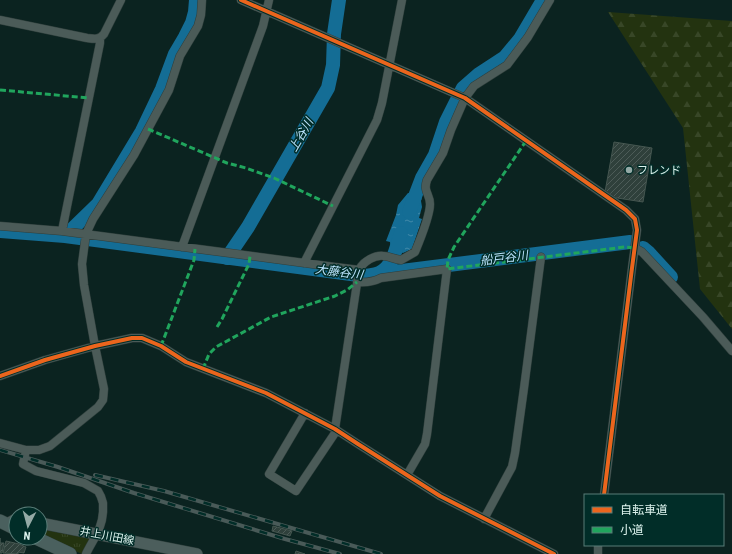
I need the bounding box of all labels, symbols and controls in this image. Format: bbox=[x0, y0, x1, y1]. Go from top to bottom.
water label: 上谷川 bbox=[286, 114, 317, 154]
place label: フレンド bbox=[637, 164, 681, 177]
marker: フレンド bbox=[624, 165, 634, 175]
water label: 船戸谷川 bbox=[479, 248, 531, 268]
water label: 大藤谷川 bbox=[314, 262, 366, 282]
legend bbox=[584, 494, 724, 546]
text: 自転車道 bbox=[620, 503, 668, 517]
north arrow bbox=[8, 506, 48, 546]
text: 小道 bbox=[620, 523, 644, 537]
street label: 井上川田線 bbox=[79, 524, 135, 548]
text: N bbox=[23, 529, 31, 542]

